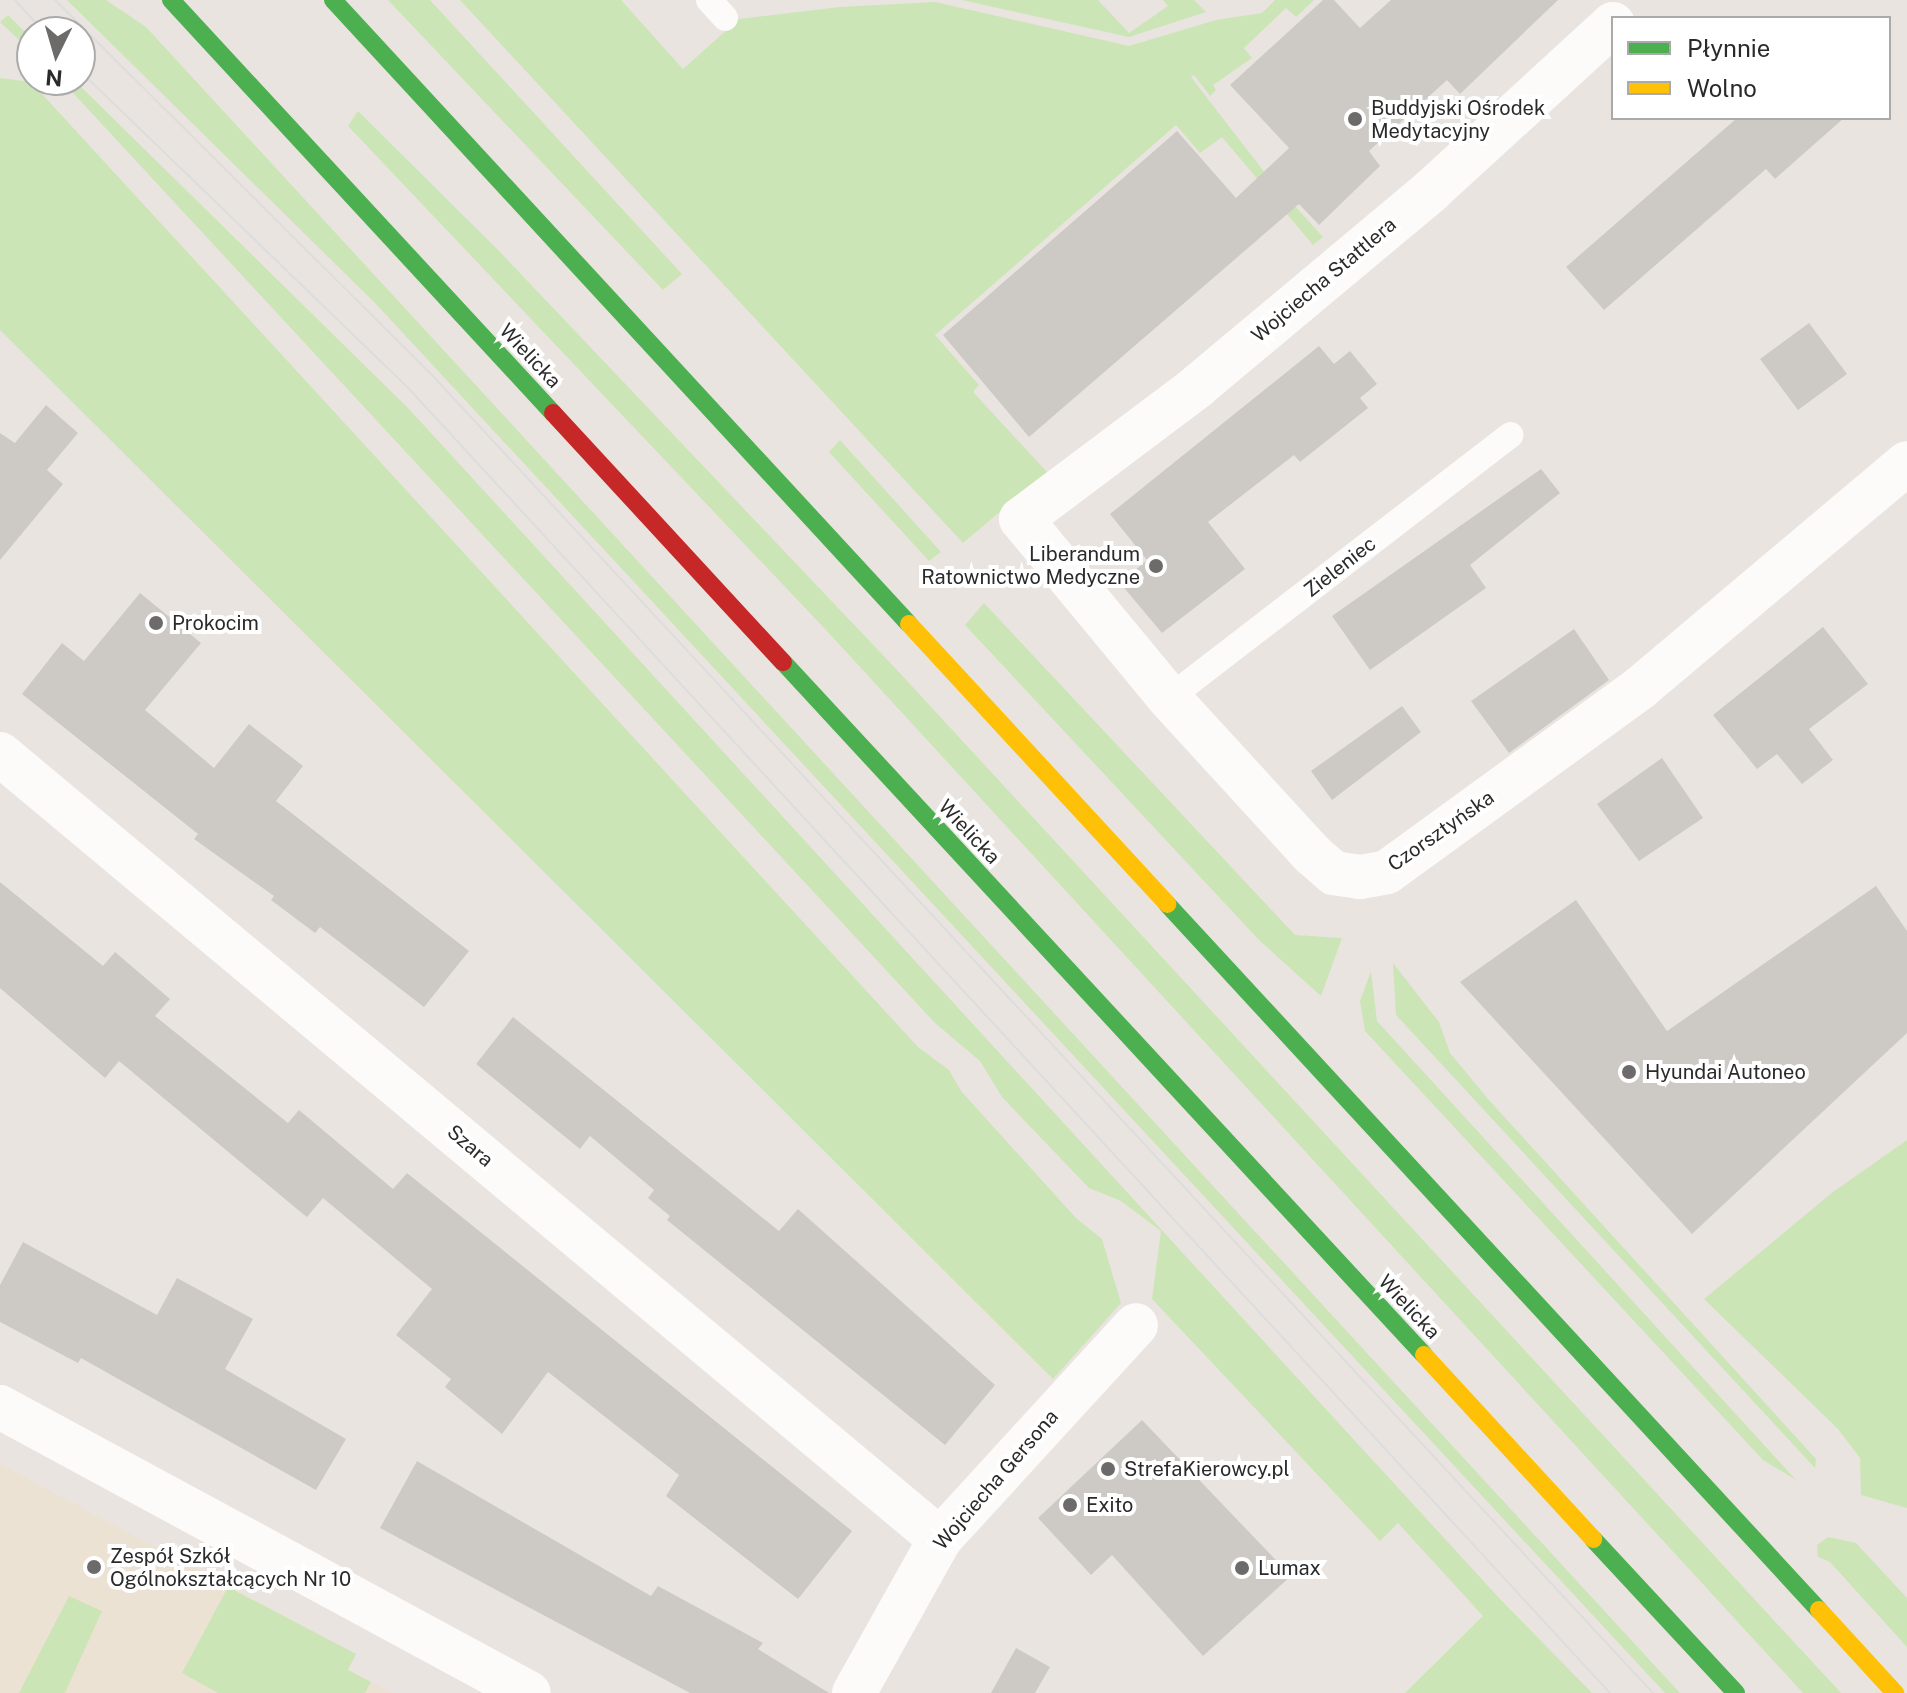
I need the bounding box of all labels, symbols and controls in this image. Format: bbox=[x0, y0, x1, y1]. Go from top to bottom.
north arrow bbox=[16, 16, 96, 96]
legend bbox=[1611, 16, 1891, 120]
text: Płynnie bbox=[1687, 34, 1770, 62]
text: N bbox=[44, 64, 64, 92]
text: Wolno bbox=[1687, 74, 1757, 102]
place label: Buddyjski Ośrodek Medytacyjny bbox=[1371, 96, 1545, 143]
marker: Buddyjski Ośrodek Medytacyjny bbox=[1346, 110, 1364, 128]
street label: Wojciecha Stattlera bbox=[1247, 213, 1401, 347]
street label: Wielicka bbox=[494, 319, 566, 393]
street label: Zieleniec bbox=[1299, 532, 1381, 602]
place label: Liberandum Ratownictwo Medyczne bbox=[921, 542, 1140, 589]
marker: Liberandum Ratownictwo Medyczne bbox=[1147, 557, 1165, 575]
place label: Prokocim bbox=[172, 611, 259, 635]
marker: Prokocim bbox=[147, 614, 165, 632]
street label: Czorsztyńska bbox=[1383, 786, 1499, 876]
street label: Wielicka bbox=[933, 795, 1005, 869]
place label: Hyundai Autoneo bbox=[1645, 1060, 1806, 1084]
marker: Hyundai Autoneo bbox=[1620, 1063, 1638, 1081]
street label: Szara bbox=[442, 1120, 498, 1172]
street label: Wielicka bbox=[1373, 1270, 1445, 1344]
street label: Wojciecha Gersona bbox=[929, 1405, 1063, 1555]
place label: StrefaKierowcy.pl bbox=[1124, 1457, 1289, 1481]
marker: StrefaKierowcy.pl bbox=[1099, 1460, 1117, 1478]
place label: Exito bbox=[1086, 1493, 1133, 1517]
marker: Exito bbox=[1061, 1496, 1079, 1514]
place label: Zespół Szkół Ogólnokształcących Nr 10 bbox=[110, 1544, 351, 1591]
place label: Lumax bbox=[1258, 1556, 1321, 1580]
marker: Zespół Szkół Ogólnokształcących Nr 10 bbox=[85, 1558, 103, 1576]
marker: Lumax bbox=[1233, 1559, 1251, 1577]

